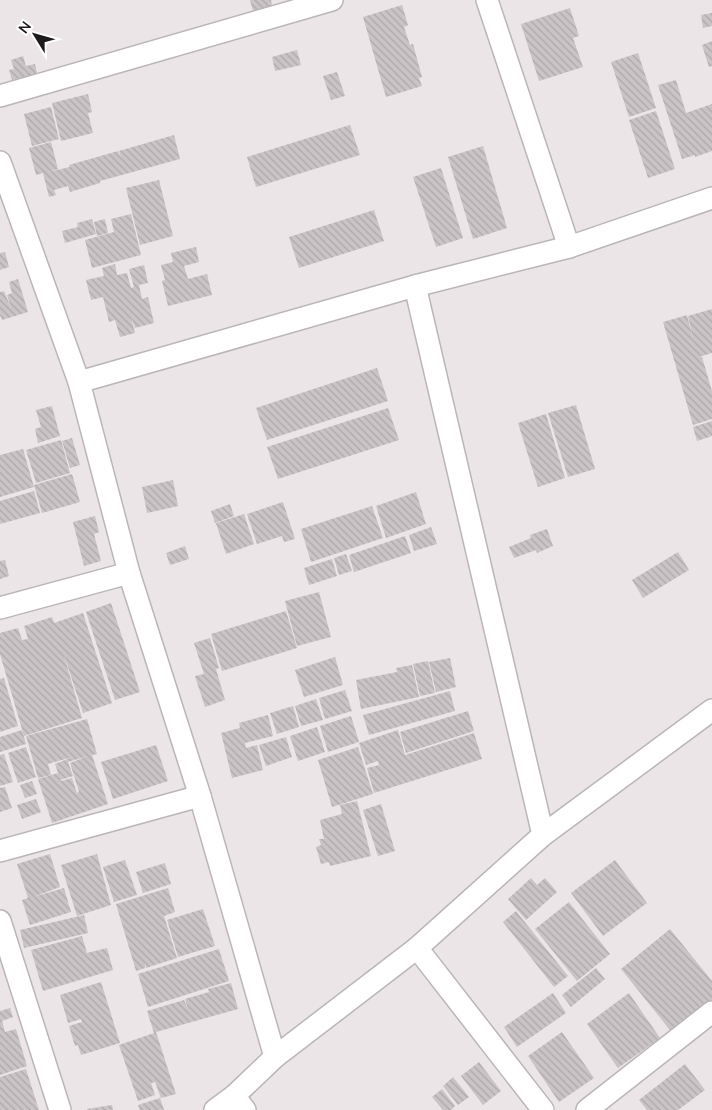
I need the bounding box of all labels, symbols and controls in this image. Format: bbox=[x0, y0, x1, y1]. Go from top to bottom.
north arrow bbox=[10, 10, 60, 60]
text: N bbox=[14, 18, 35, 37]

